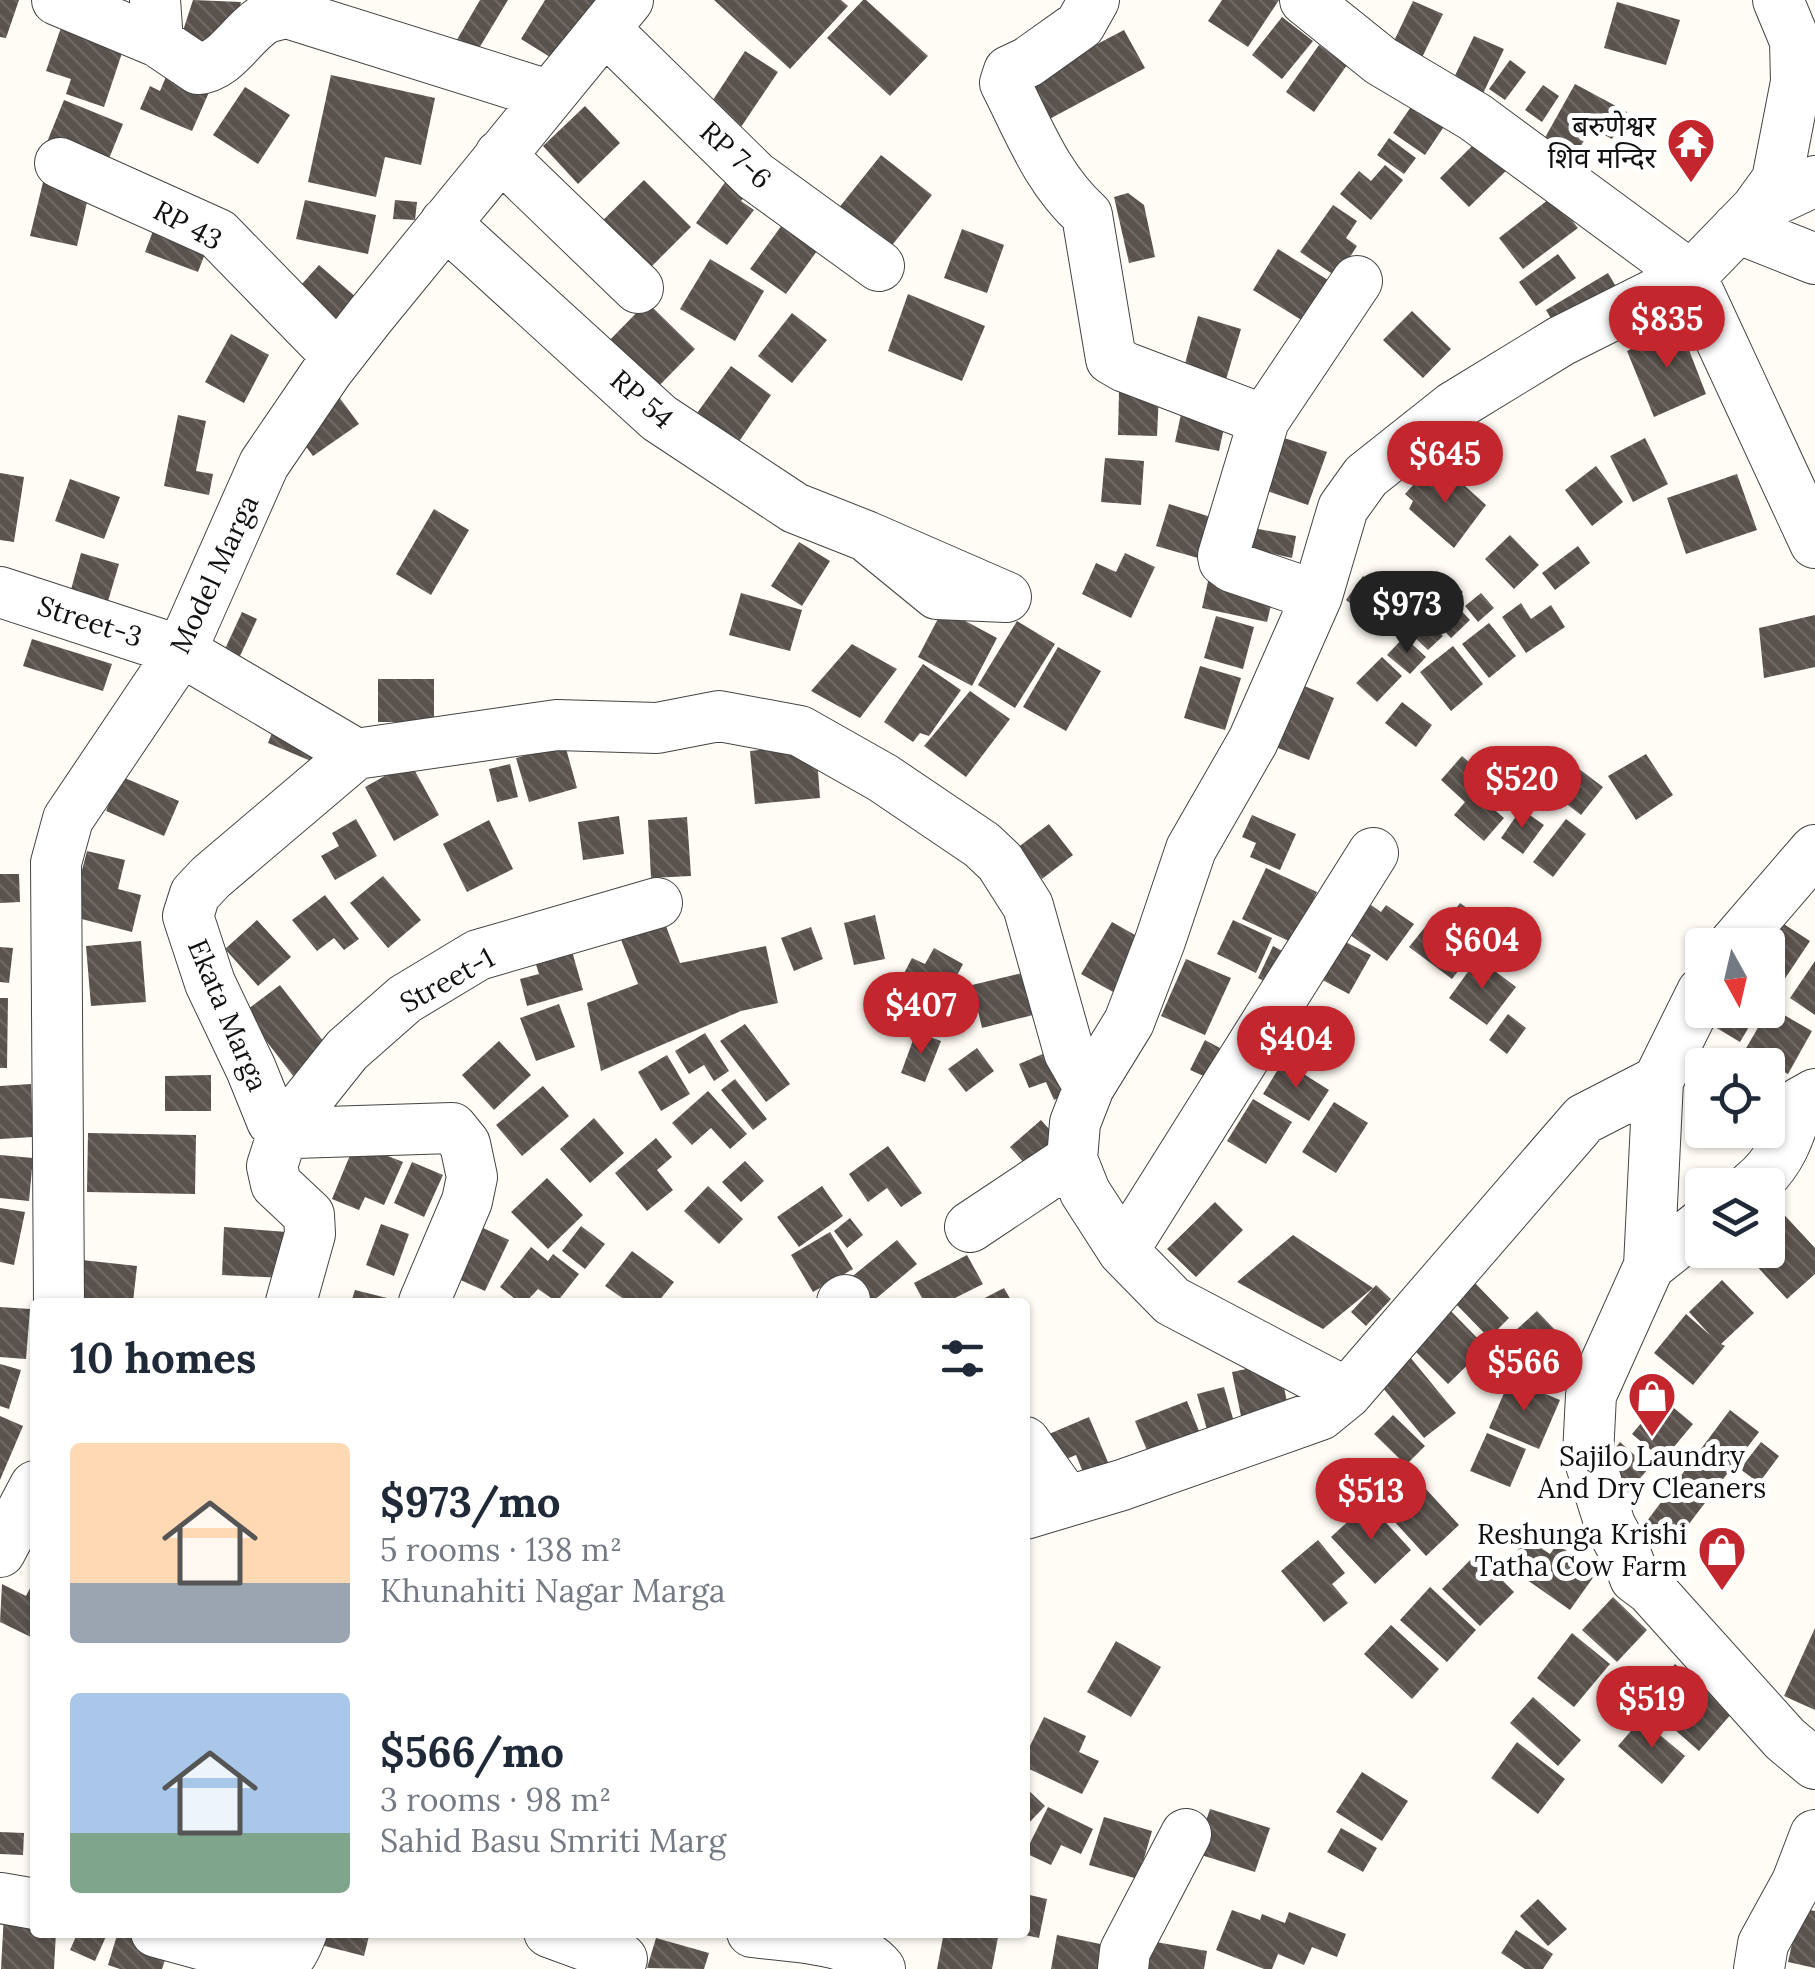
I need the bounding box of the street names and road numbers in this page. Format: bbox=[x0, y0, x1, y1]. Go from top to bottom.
street label: RP 7-6 bbox=[693, 113, 779, 197]
street label: RP 43 bbox=[147, 192, 229, 258]
street label: RP 54 bbox=[603, 362, 681, 436]
street label: Model Marga bbox=[162, 489, 266, 659]
street label: Street-3 bbox=[33, 587, 147, 655]
street label: Ekata Marga bbox=[180, 934, 276, 1096]
street label: Street-1 bbox=[393, 939, 501, 1021]

